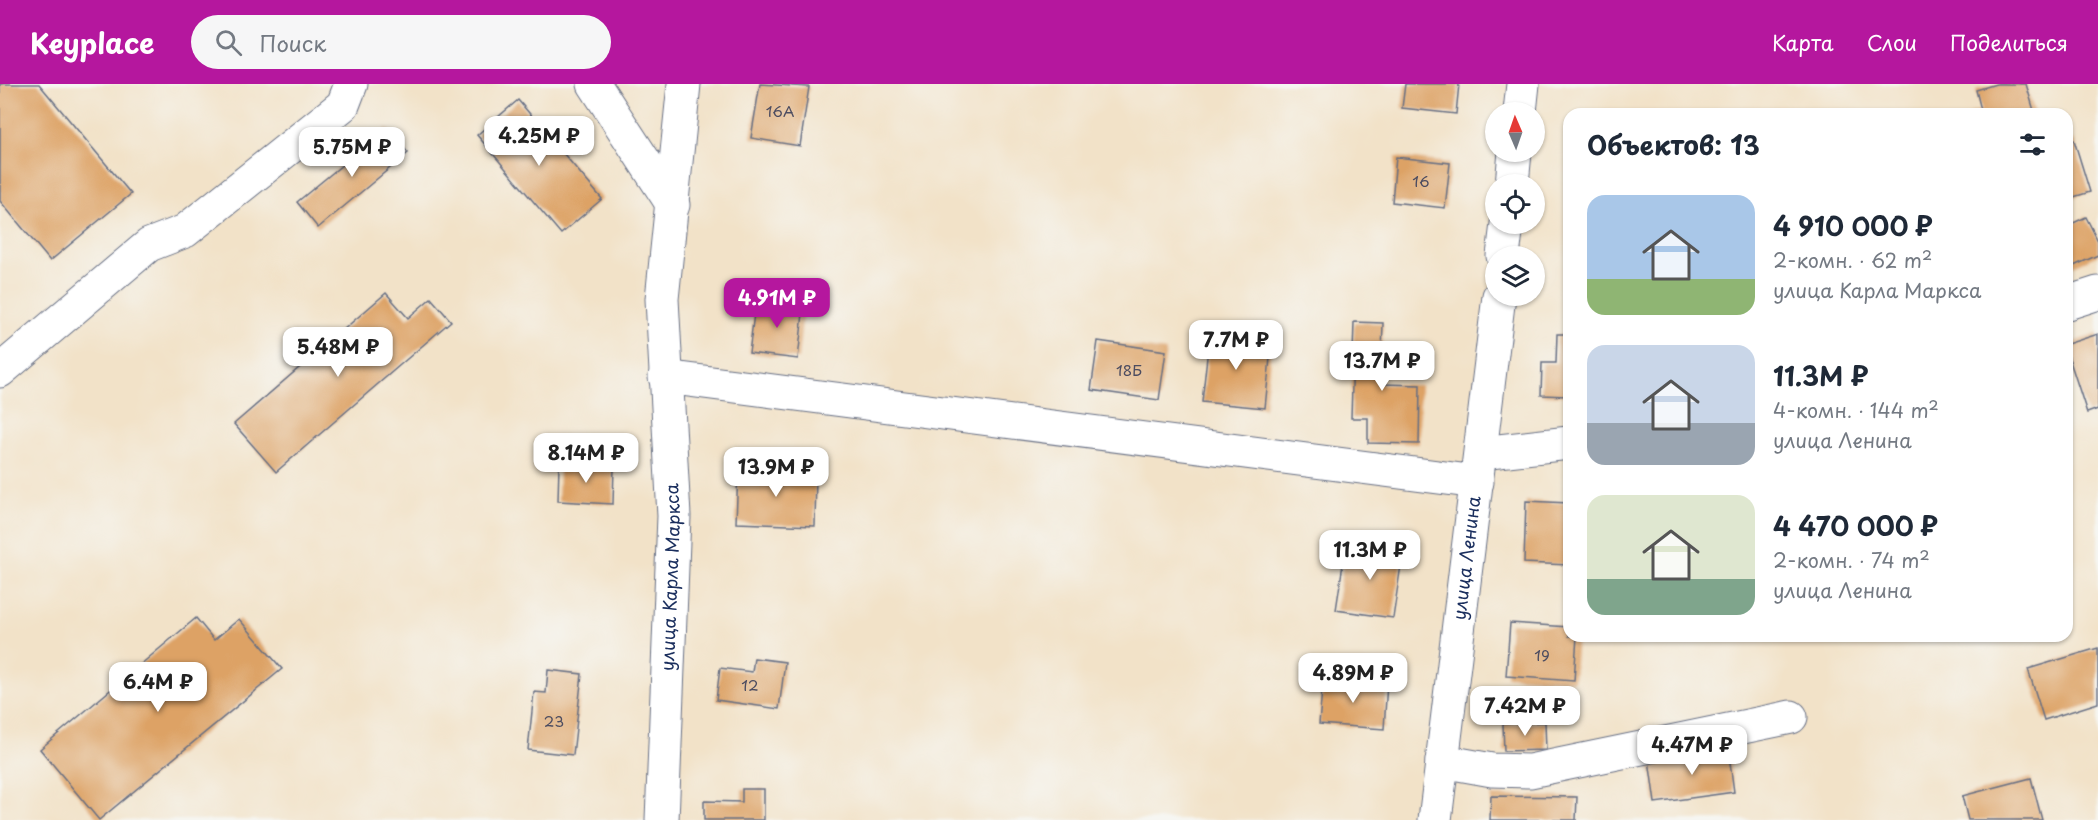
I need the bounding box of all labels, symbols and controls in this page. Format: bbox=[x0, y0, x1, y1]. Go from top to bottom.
search box bbox=[191, 15, 611, 69]
text: Keyplace bbox=[30, 21, 155, 64]
icon: search bbox=[212, 26, 245, 59]
text: Поиск bbox=[260, 26, 326, 59]
text: Карта bbox=[1772, 26, 1834, 58]
text: Слои bbox=[1867, 26, 1917, 58]
text: Поделиться bbox=[1950, 26, 2068, 58]
house number: 16А bbox=[766, 99, 794, 122]
north arrow bbox=[1485, 102, 1545, 162]
map controls bbox=[1485, 102, 1545, 306]
pin: 4.25M ₽ bbox=[484, 116, 594, 167]
text: 4.25M ₽ bbox=[498, 120, 580, 150]
text: Объектов: 13 bbox=[1587, 125, 1760, 164]
pin: 5.75M ₽ bbox=[297, 127, 407, 178]
icon: filters bbox=[2016, 128, 2049, 161]
text: 5.75M ₽ bbox=[313, 131, 391, 161]
house number: 16 bbox=[1412, 169, 1430, 192]
button: locate bbox=[1485, 174, 1545, 234]
text: 4 910 000 ₽ bbox=[1773, 206, 1933, 245]
icon: home bbox=[1635, 219, 1707, 291]
text: 2-комн. · 62 m² bbox=[1773, 245, 1932, 275]
button: layers bbox=[1485, 246, 1545, 306]
text: улица Карла Маркса bbox=[1773, 275, 1981, 305]
pin: 4.91M ₽ bbox=[722, 278, 832, 329]
text: 4.91M ₽ bbox=[738, 282, 816, 312]
pin: 7.7M ₽ bbox=[1187, 320, 1285, 371]
text: 7.7M ₽ bbox=[1203, 324, 1269, 354]
pin: 5.48M ₽ bbox=[283, 327, 393, 378]
text: 5.48M ₽ bbox=[297, 331, 379, 361]
pin: 13.7M ₽ bbox=[1327, 341, 1437, 392]
text: 13.7M ₽ bbox=[1344, 345, 1421, 375]
text: 11.3M ₽ bbox=[1773, 356, 1868, 395]
house number: 18Б bbox=[1116, 358, 1142, 381]
icon: home bbox=[1635, 369, 1707, 441]
text: 4-комн. · 144 m² bbox=[1773, 395, 1939, 425]
text: улица Ленина bbox=[1773, 425, 1912, 455]
pin: 8.14M ₽ bbox=[531, 433, 641, 484]
text: 8.14M ₽ bbox=[547, 437, 625, 467]
pin: 13.9M ₽ bbox=[721, 447, 831, 498]
text: 13.9M ₽ bbox=[738, 451, 814, 481]
street label: улица Карла Маркса bbox=[653, 482, 686, 671]
street label: улица Ленина bbox=[1445, 493, 1487, 621]
text: 4 470 000 ₽ bbox=[1773, 506, 1938, 545]
icon: home bbox=[1635, 519, 1707, 591]
pin: 11.3M ₽ bbox=[1315, 530, 1425, 581]
text: 11.3M ₽ bbox=[1333, 534, 1407, 564]
text: 2-комн. · 74 m² bbox=[1773, 545, 1930, 575]
text: улица Ленина bbox=[1773, 575, 1912, 605]
house number: 19 bbox=[1534, 643, 1550, 666]
pin: 4.89M ₽ bbox=[1298, 653, 1408, 704]
text: 4.89M ₽ bbox=[1312, 657, 1394, 687]
pin: 6.4M ₽ bbox=[109, 662, 207, 713]
text: 6.4M ₽ bbox=[123, 666, 193, 696]
house number: 12 bbox=[741, 673, 759, 696]
pin: 7.42M ₽ bbox=[1470, 686, 1580, 737]
text: 7.42M ₽ bbox=[1484, 690, 1566, 720]
house number: 23 bbox=[544, 709, 564, 732]
pin: 4.47M ₽ bbox=[1637, 725, 1747, 776]
text: 4.47M ₽ bbox=[1651, 729, 1733, 759]

